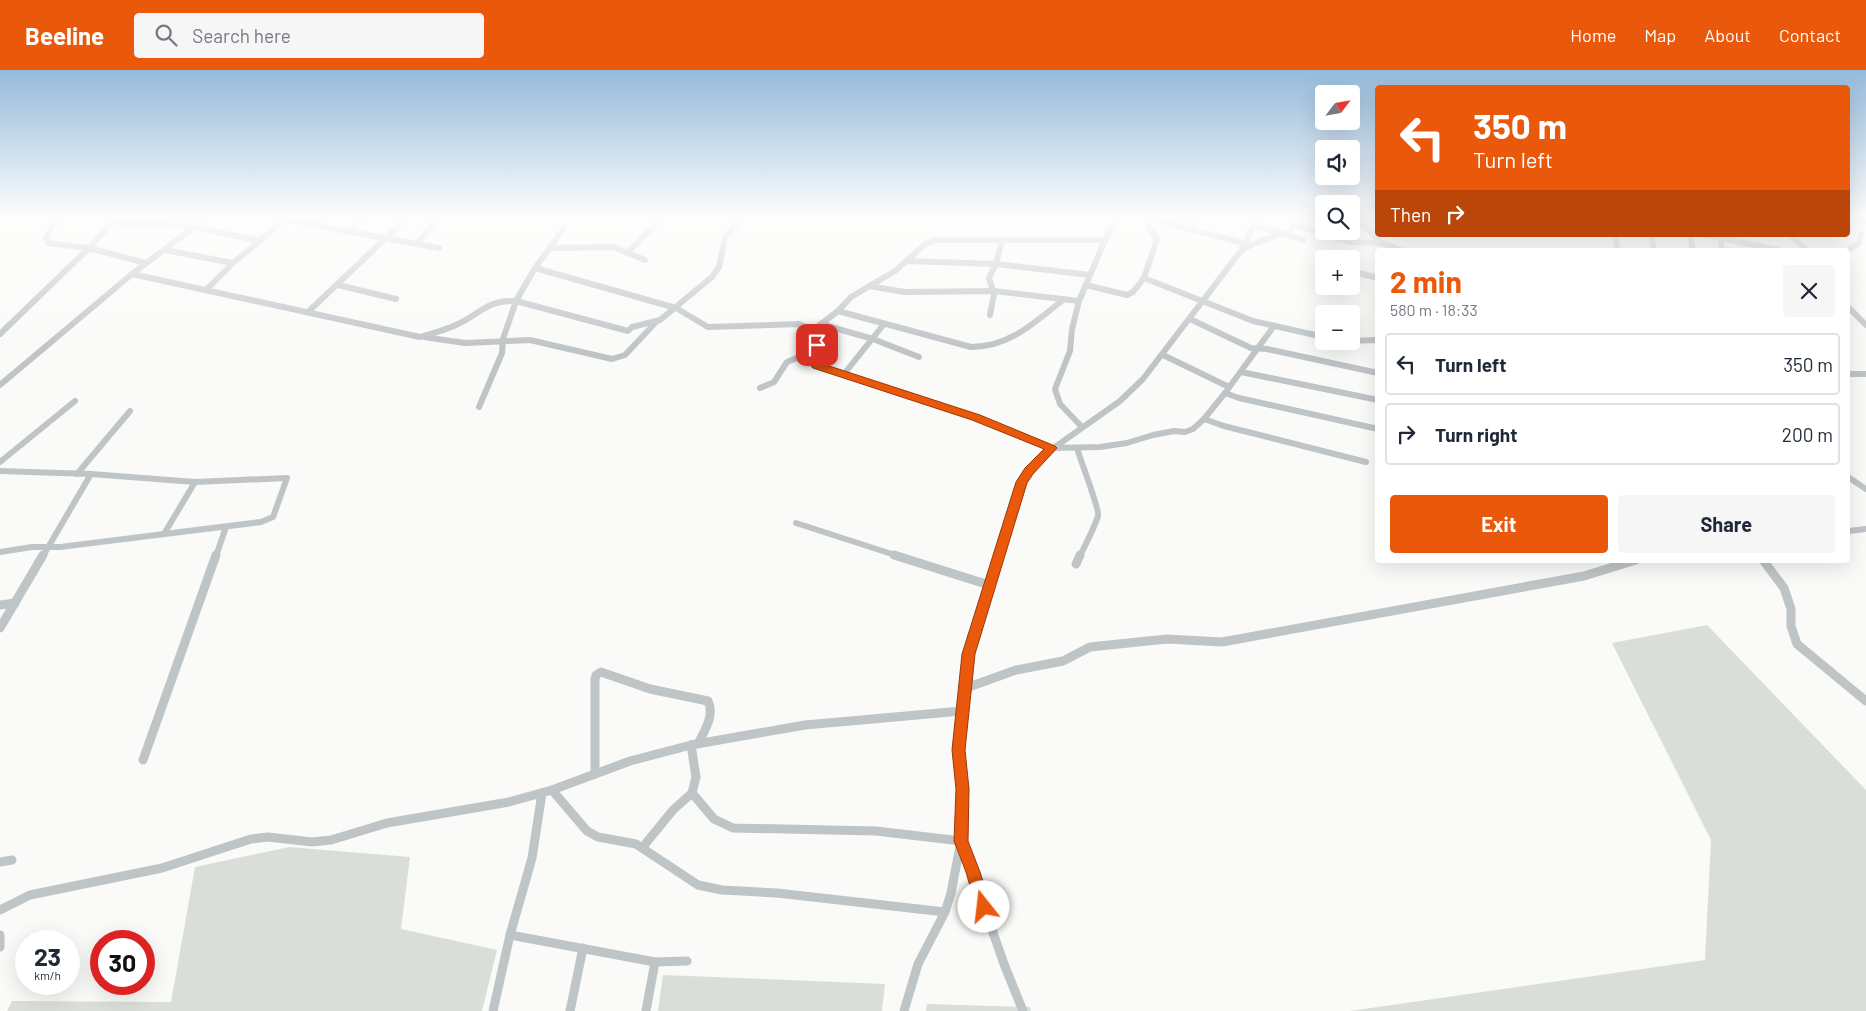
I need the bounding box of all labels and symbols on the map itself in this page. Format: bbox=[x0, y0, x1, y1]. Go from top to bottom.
north arrow bbox=[1315, 85, 1360, 130]
pin bbox=[796, 324, 838, 366]
position arrow bbox=[957, 880, 1009, 932]
speed limit sign: 30 bbox=[90, 930, 155, 995]

